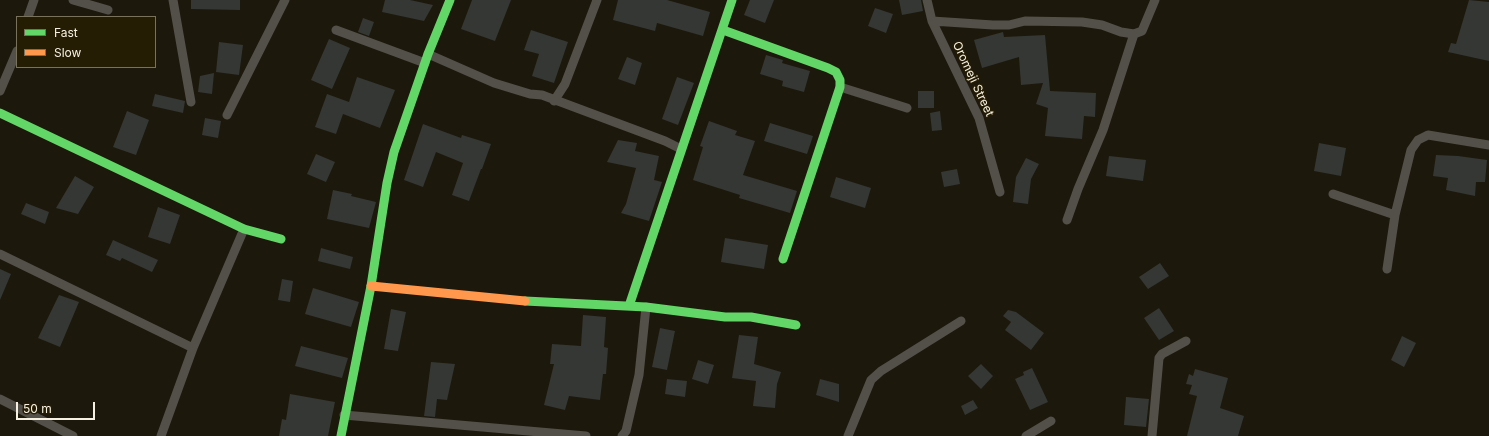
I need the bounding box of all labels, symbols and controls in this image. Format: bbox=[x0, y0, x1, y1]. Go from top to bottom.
legend bbox=[16, 16, 156, 68]
text: Fast bbox=[54, 25, 78, 40]
street label: Oromeji Street bbox=[949, 39, 997, 119]
text: Slow bbox=[54, 45, 81, 60]
scale bar bbox=[18, 394, 97, 420]
text: 50 m bbox=[23, 401, 52, 416]

